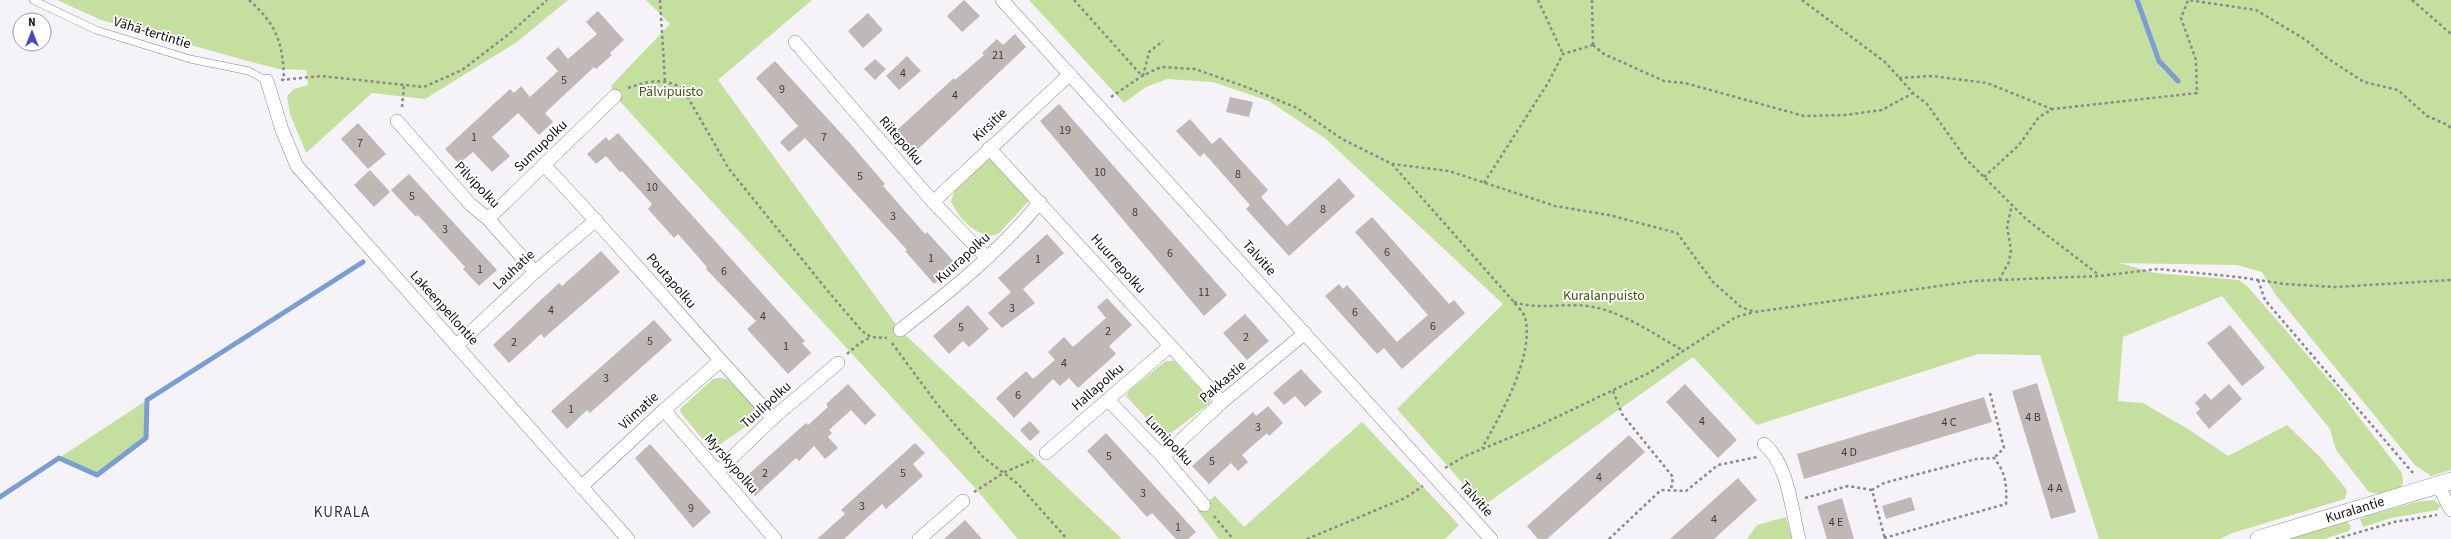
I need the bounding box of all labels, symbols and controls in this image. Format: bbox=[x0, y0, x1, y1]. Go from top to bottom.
north arrow bbox=[12, 12, 52, 52]
street label: Vähä-tertintie bbox=[111, 12, 193, 54]
text: N bbox=[28, 15, 36, 30]
house number: 21 bbox=[992, 47, 1004, 64]
house number: 4 bbox=[900, 65, 906, 82]
house number: 5 bbox=[561, 72, 567, 89]
house number: 9 bbox=[779, 81, 785, 98]
park label: Pälvipuisto bbox=[639, 82, 703, 102]
house number: 4 bbox=[952, 87, 958, 104]
street label: Kirsitie bbox=[968, 104, 1012, 146]
street label: Riitepolku bbox=[874, 112, 928, 170]
street label: Sumupolku bbox=[510, 115, 572, 177]
house number: 19 bbox=[1059, 122, 1071, 139]
house number: 1 bbox=[471, 129, 477, 146]
house number: 7 bbox=[821, 129, 827, 146]
house number: 7 bbox=[357, 135, 363, 152]
street label: Pilvipolku bbox=[450, 157, 504, 213]
house number: 10 bbox=[1094, 164, 1106, 181]
house number: 8 bbox=[1235, 166, 1241, 183]
house number: 5 bbox=[857, 168, 863, 185]
house number: 10 bbox=[646, 179, 658, 196]
house number: 5 bbox=[409, 188, 415, 205]
house number: 8 bbox=[1320, 201, 1326, 218]
house number: 8 bbox=[1132, 204, 1138, 221]
house number: 3 bbox=[890, 208, 896, 225]
house number: 3 bbox=[442, 221, 448, 238]
street label: Kuurapolku bbox=[931, 228, 995, 288]
street label: Huurrepolku bbox=[1086, 230, 1150, 298]
street label: Talvitie bbox=[1237, 236, 1281, 280]
house number: 6 bbox=[1384, 244, 1390, 261]
street label: Lauhatie bbox=[489, 245, 540, 295]
house number: 6 bbox=[1167, 245, 1173, 262]
street label: Poutapolku bbox=[641, 249, 701, 313]
house number: 1 bbox=[928, 250, 934, 267]
house number: 1 bbox=[1035, 251, 1041, 268]
house number: 1 bbox=[477, 261, 483, 278]
house number: 6 bbox=[721, 263, 727, 280]
street label: Lakeenpellontie bbox=[405, 266, 483, 350]
house number: 11 bbox=[1198, 284, 1210, 301]
park label: Kuralanpuisto bbox=[1563, 286, 1645, 306]
house number: 3 bbox=[1009, 300, 1015, 317]
house number: 4 bbox=[548, 302, 554, 319]
house number: 6 bbox=[1352, 304, 1358, 321]
house number: 4 bbox=[760, 308, 766, 325]
house number: 6 bbox=[1430, 318, 1436, 335]
house number: 5 bbox=[958, 319, 964, 336]
house number: 2 bbox=[1105, 323, 1111, 340]
house number: 2 bbox=[1243, 329, 1249, 346]
house number: 5 bbox=[647, 333, 653, 350]
house number: 2 bbox=[511, 334, 517, 351]
house number: 1 bbox=[783, 338, 789, 355]
house number: 4 bbox=[1061, 355, 1067, 372]
street label: Pakkastie bbox=[1195, 356, 1251, 408]
street label: Hallapolku bbox=[1067, 359, 1129, 415]
house number: 3 bbox=[603, 370, 609, 387]
street label: Tuulipolku bbox=[736, 377, 796, 433]
street label: Viimatie bbox=[615, 387, 663, 435]
house number: 6 bbox=[1015, 387, 1021, 404]
house number: 1 bbox=[568, 401, 574, 418]
house number: 4 B bbox=[2025, 409, 2041, 426]
street label: Lumipolku bbox=[1140, 411, 1198, 471]
house number: 4 bbox=[1699, 413, 1705, 430]
house number: 4 C bbox=[1941, 414, 1957, 431]
house number: 3 bbox=[1255, 419, 1261, 436]
street label: Myrskypolku bbox=[699, 429, 763, 499]
house number: 4 D bbox=[1841, 444, 1857, 461]
house number: 5 bbox=[1106, 448, 1112, 465]
house number: 5 bbox=[1209, 453, 1215, 470]
house number: 2 bbox=[762, 465, 768, 482]
house number: 5 bbox=[900, 465, 906, 482]
house number: 4 bbox=[1596, 469, 1602, 486]
street label: Talvitie bbox=[1454, 477, 1498, 521]
house number: 4 A bbox=[2048, 480, 2063, 497]
house number: 3 bbox=[1140, 485, 1146, 502]
street label: Kuralantie bbox=[2323, 492, 2387, 528]
house number: 3 bbox=[859, 498, 865, 515]
house number: 9 bbox=[688, 500, 694, 517]
district label: KURALA bbox=[314, 502, 370, 523]
house number: 4 bbox=[1711, 511, 1717, 528]
house number: 4 E bbox=[1829, 514, 1843, 531]
house number: 1 bbox=[1175, 519, 1181, 536]

